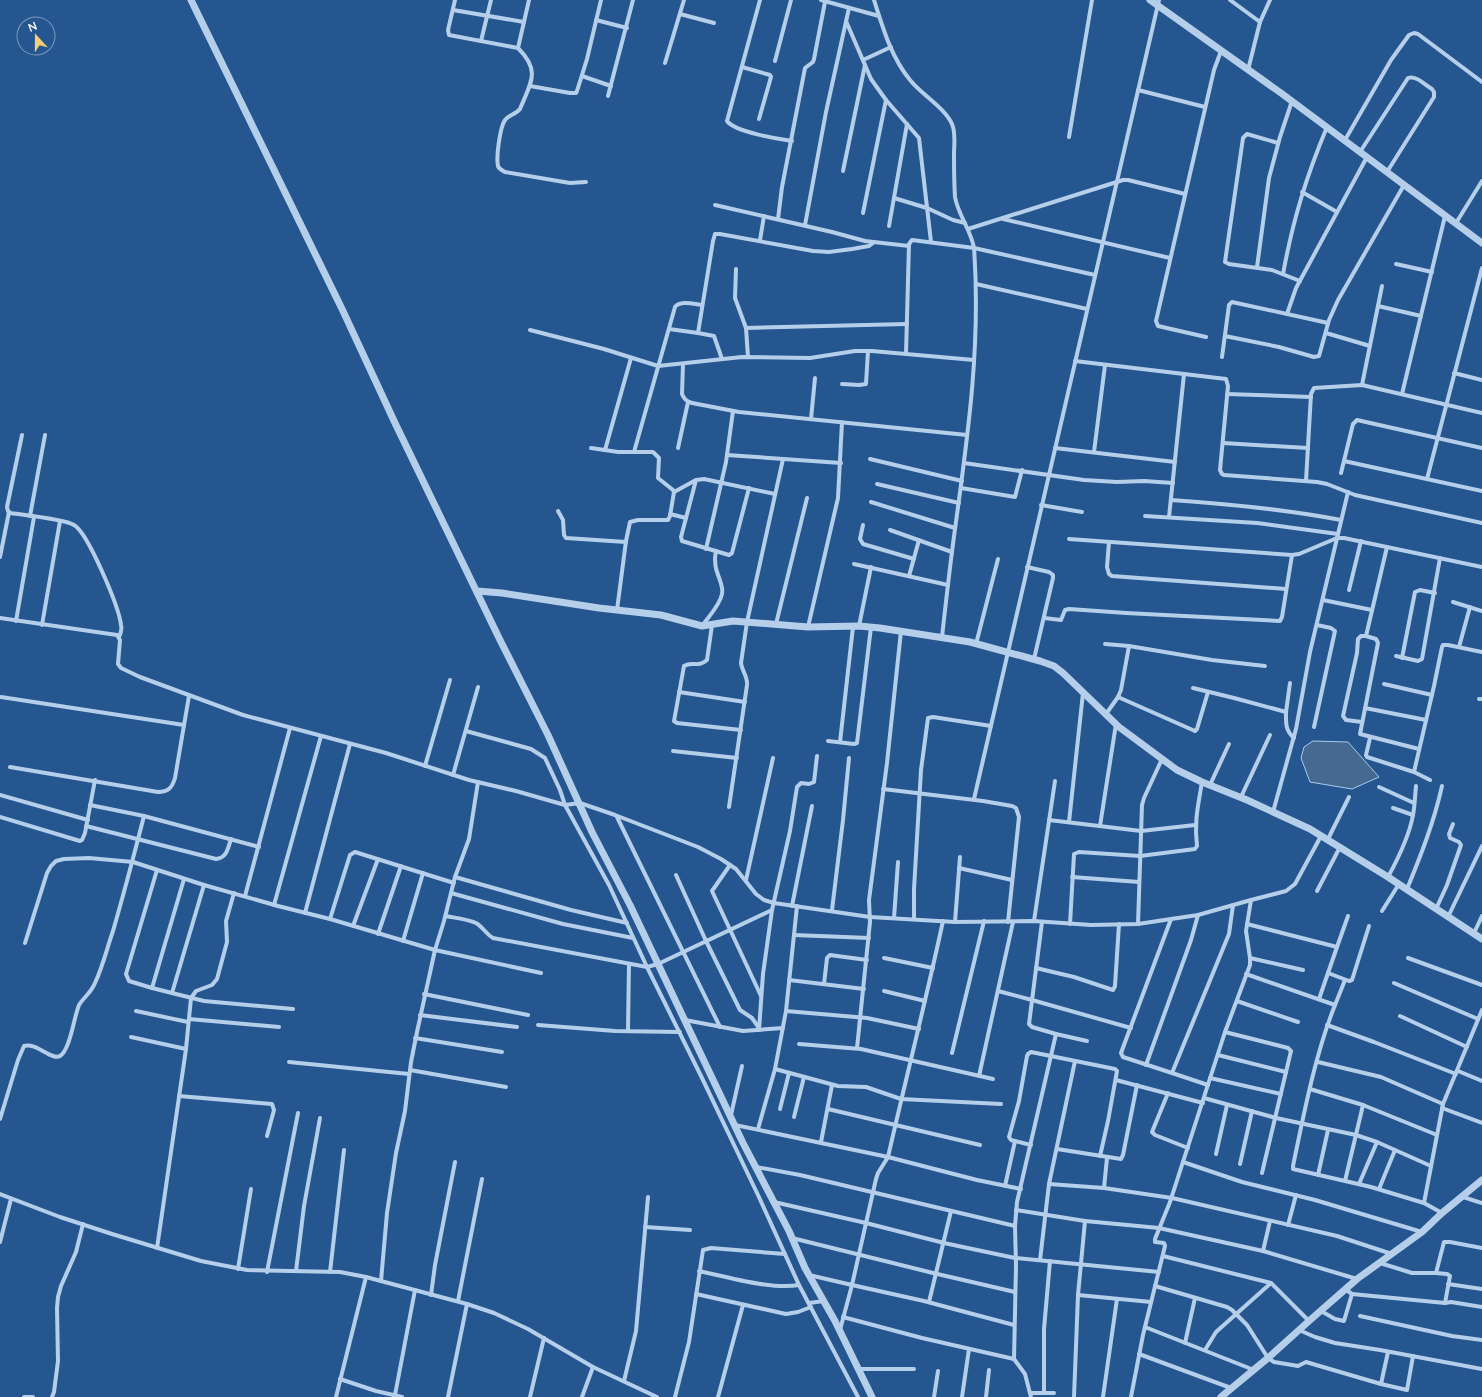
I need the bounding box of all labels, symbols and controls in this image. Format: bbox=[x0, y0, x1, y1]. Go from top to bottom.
north arrow bbox=[16, 16, 56, 56]
text: N bbox=[26, 19, 39, 34]

